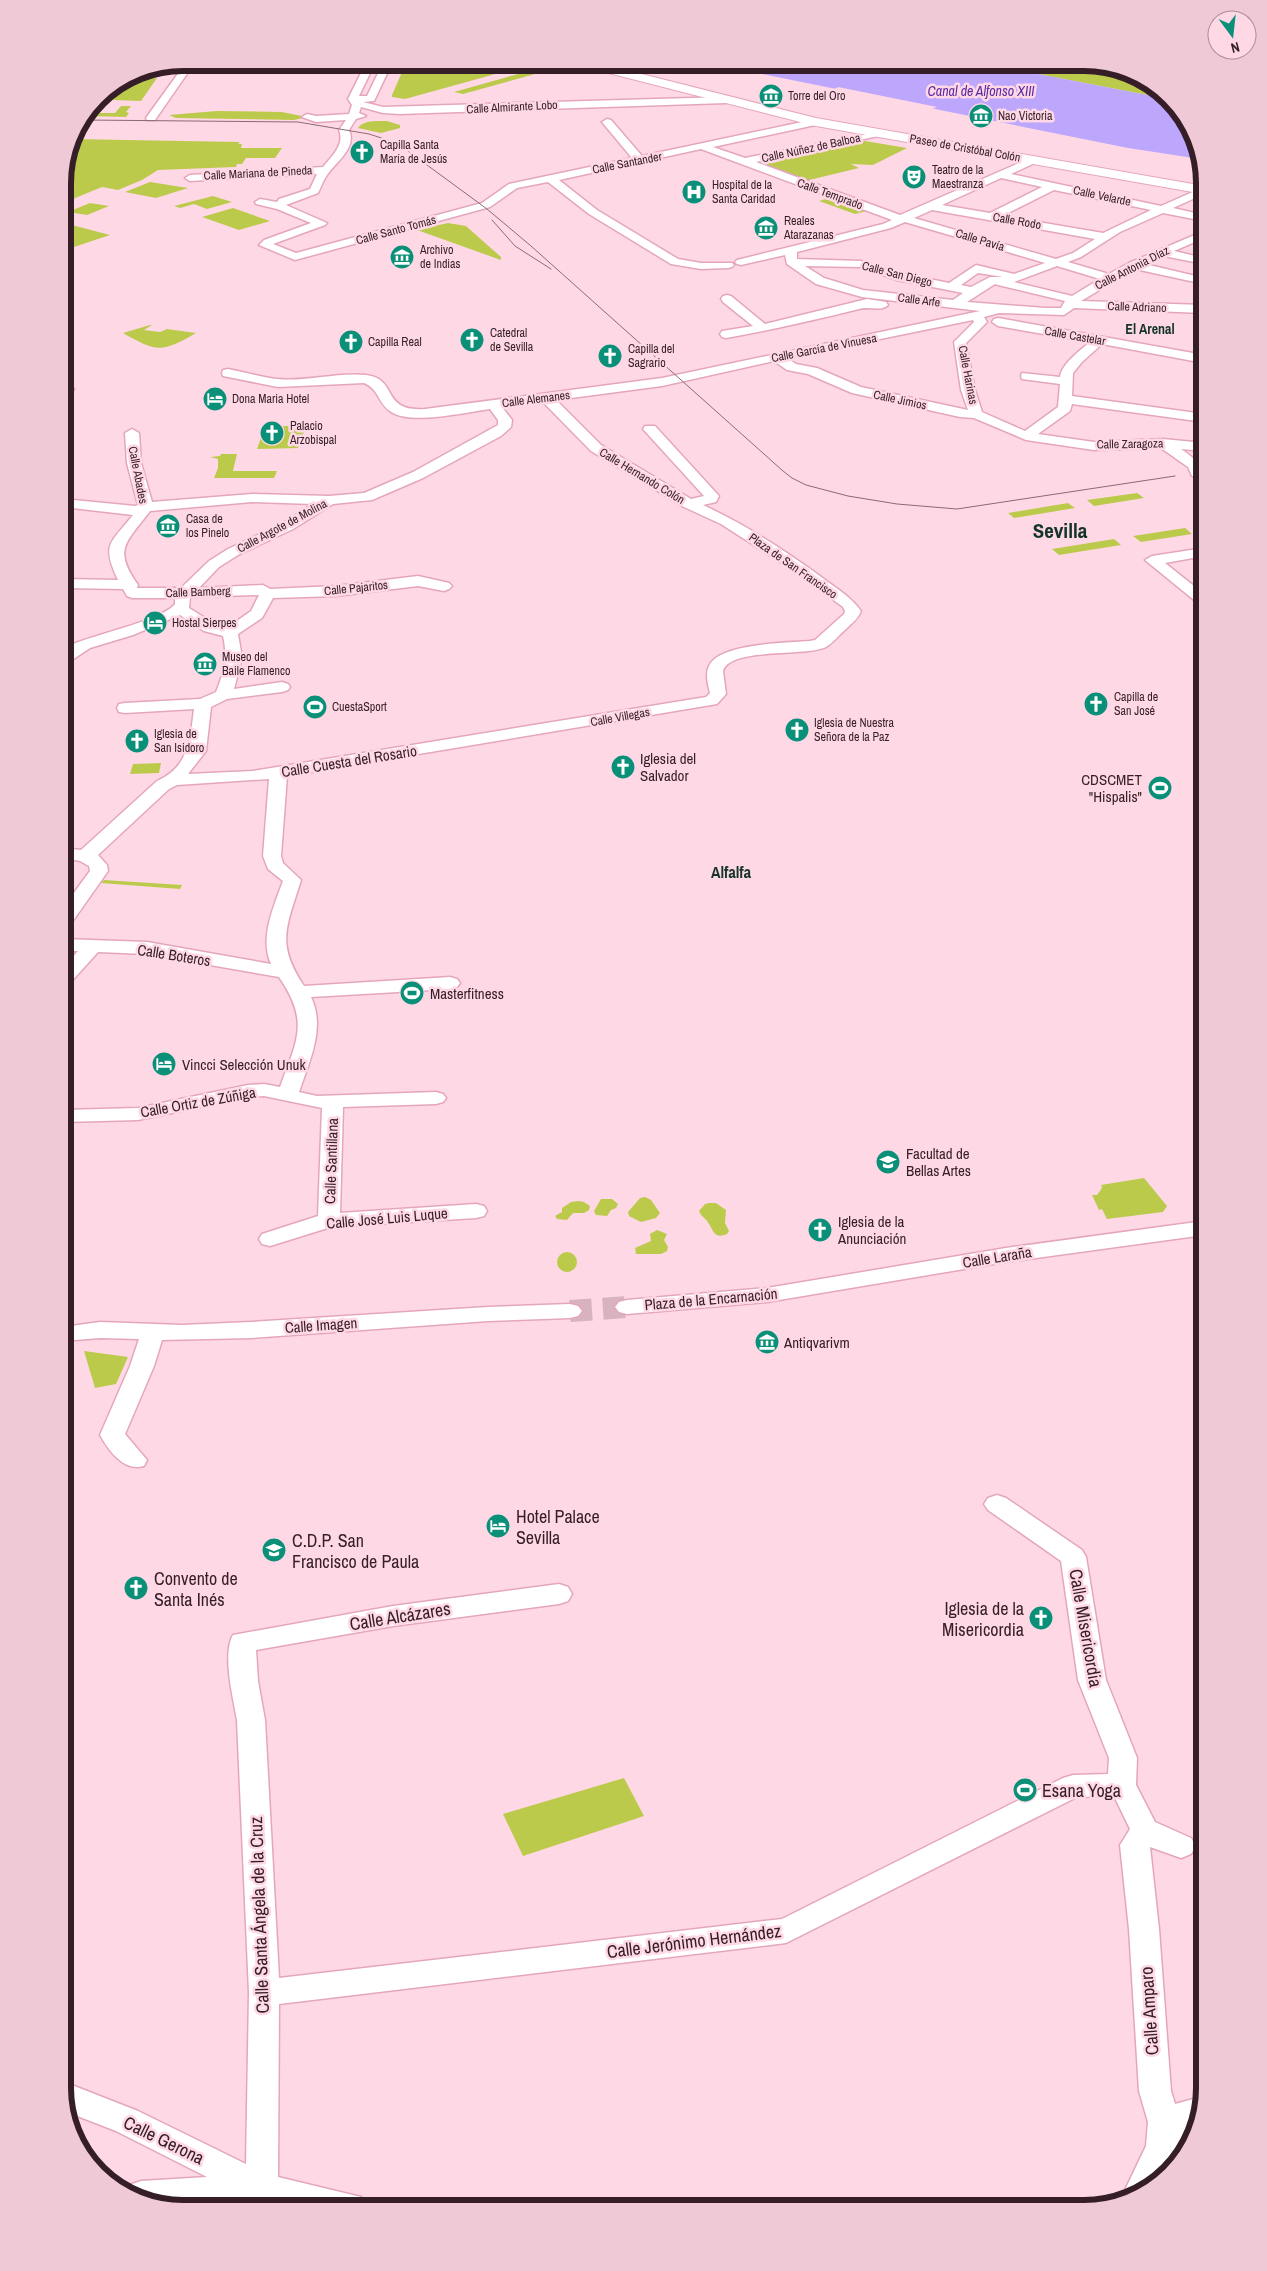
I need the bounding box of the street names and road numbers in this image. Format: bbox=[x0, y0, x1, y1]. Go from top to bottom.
street label: Calle Almirante Lobo bbox=[466, 97, 558, 117]
street label: Calle Núñez de Balboa bbox=[760, 130, 862, 166]
street label: Paseo de Cristóbal Colón bbox=[908, 130, 1022, 166]
street label: Calle Santander bbox=[591, 148, 664, 178]
street label: Calle Mariana de Pineda bbox=[203, 162, 313, 184]
street label: Calle Temprado bbox=[795, 175, 865, 213]
street label: Calle Velarde bbox=[1072, 182, 1132, 210]
street label: Calle Rodo bbox=[992, 209, 1042, 233]
street label: Calle Santo Tomás bbox=[354, 212, 438, 248]
street label: Calle Pavía bbox=[954, 225, 1007, 255]
street label: Calle Antonia Díaz bbox=[1092, 242, 1172, 294]
street label: Calle San Diego bbox=[860, 258, 934, 290]
street label: Calle Arfe bbox=[897, 289, 941, 311]
street label: Calle Adriano bbox=[1107, 298, 1167, 316]
street label: Calle Castelar bbox=[1043, 323, 1108, 349]
street label: Calle García de Vinuesa bbox=[770, 330, 879, 366]
street label: Calle Harinas bbox=[954, 344, 982, 406]
street label: Calle Alemanes bbox=[501, 387, 571, 411]
street label: Calle Jimios bbox=[872, 387, 928, 413]
street label: Calle Zaragoza bbox=[1096, 435, 1164, 453]
street label: Calle Hernando Colón bbox=[596, 444, 688, 508]
street label: Calle Abades bbox=[125, 445, 151, 505]
street label: Calle Argote de Molina bbox=[234, 495, 330, 556]
street label: Plaza de San Francisco bbox=[746, 529, 840, 603]
street label: Calle Pajaritos bbox=[323, 577, 389, 599]
street label: Calle Bamberg bbox=[165, 583, 231, 601]
street label: Calle Villegas bbox=[589, 704, 651, 730]
street label: Calle Cuesta del Rosario bbox=[280, 740, 418, 782]
street label: Calle Boteros bbox=[136, 939, 212, 971]
street label: Calle Ortiz de Zúñiga bbox=[139, 1081, 258, 1122]
street label: Calle Santillana bbox=[319, 1117, 343, 1204]
street label: Calle José Luis Luque bbox=[325, 1202, 449, 1234]
street label: Calle Laraña bbox=[961, 1241, 1033, 1273]
street label: Plaza de la Encarnación bbox=[644, 1283, 778, 1315]
street label: Calle Imagen bbox=[284, 1312, 358, 1338]
street label: Calle Misericordia bbox=[1063, 1567, 1109, 1689]
street label: Calle Alcázares bbox=[348, 1596, 452, 1636]
street label: Calle Santa Ángela de la Cruz bbox=[243, 1816, 275, 2014]
street label: Calle Jerónimo Hernández bbox=[605, 1918, 783, 1964]
street label: Calle Amparo bbox=[1133, 1966, 1165, 2056]
street label: Calle Gerona bbox=[119, 2110, 209, 2170]

